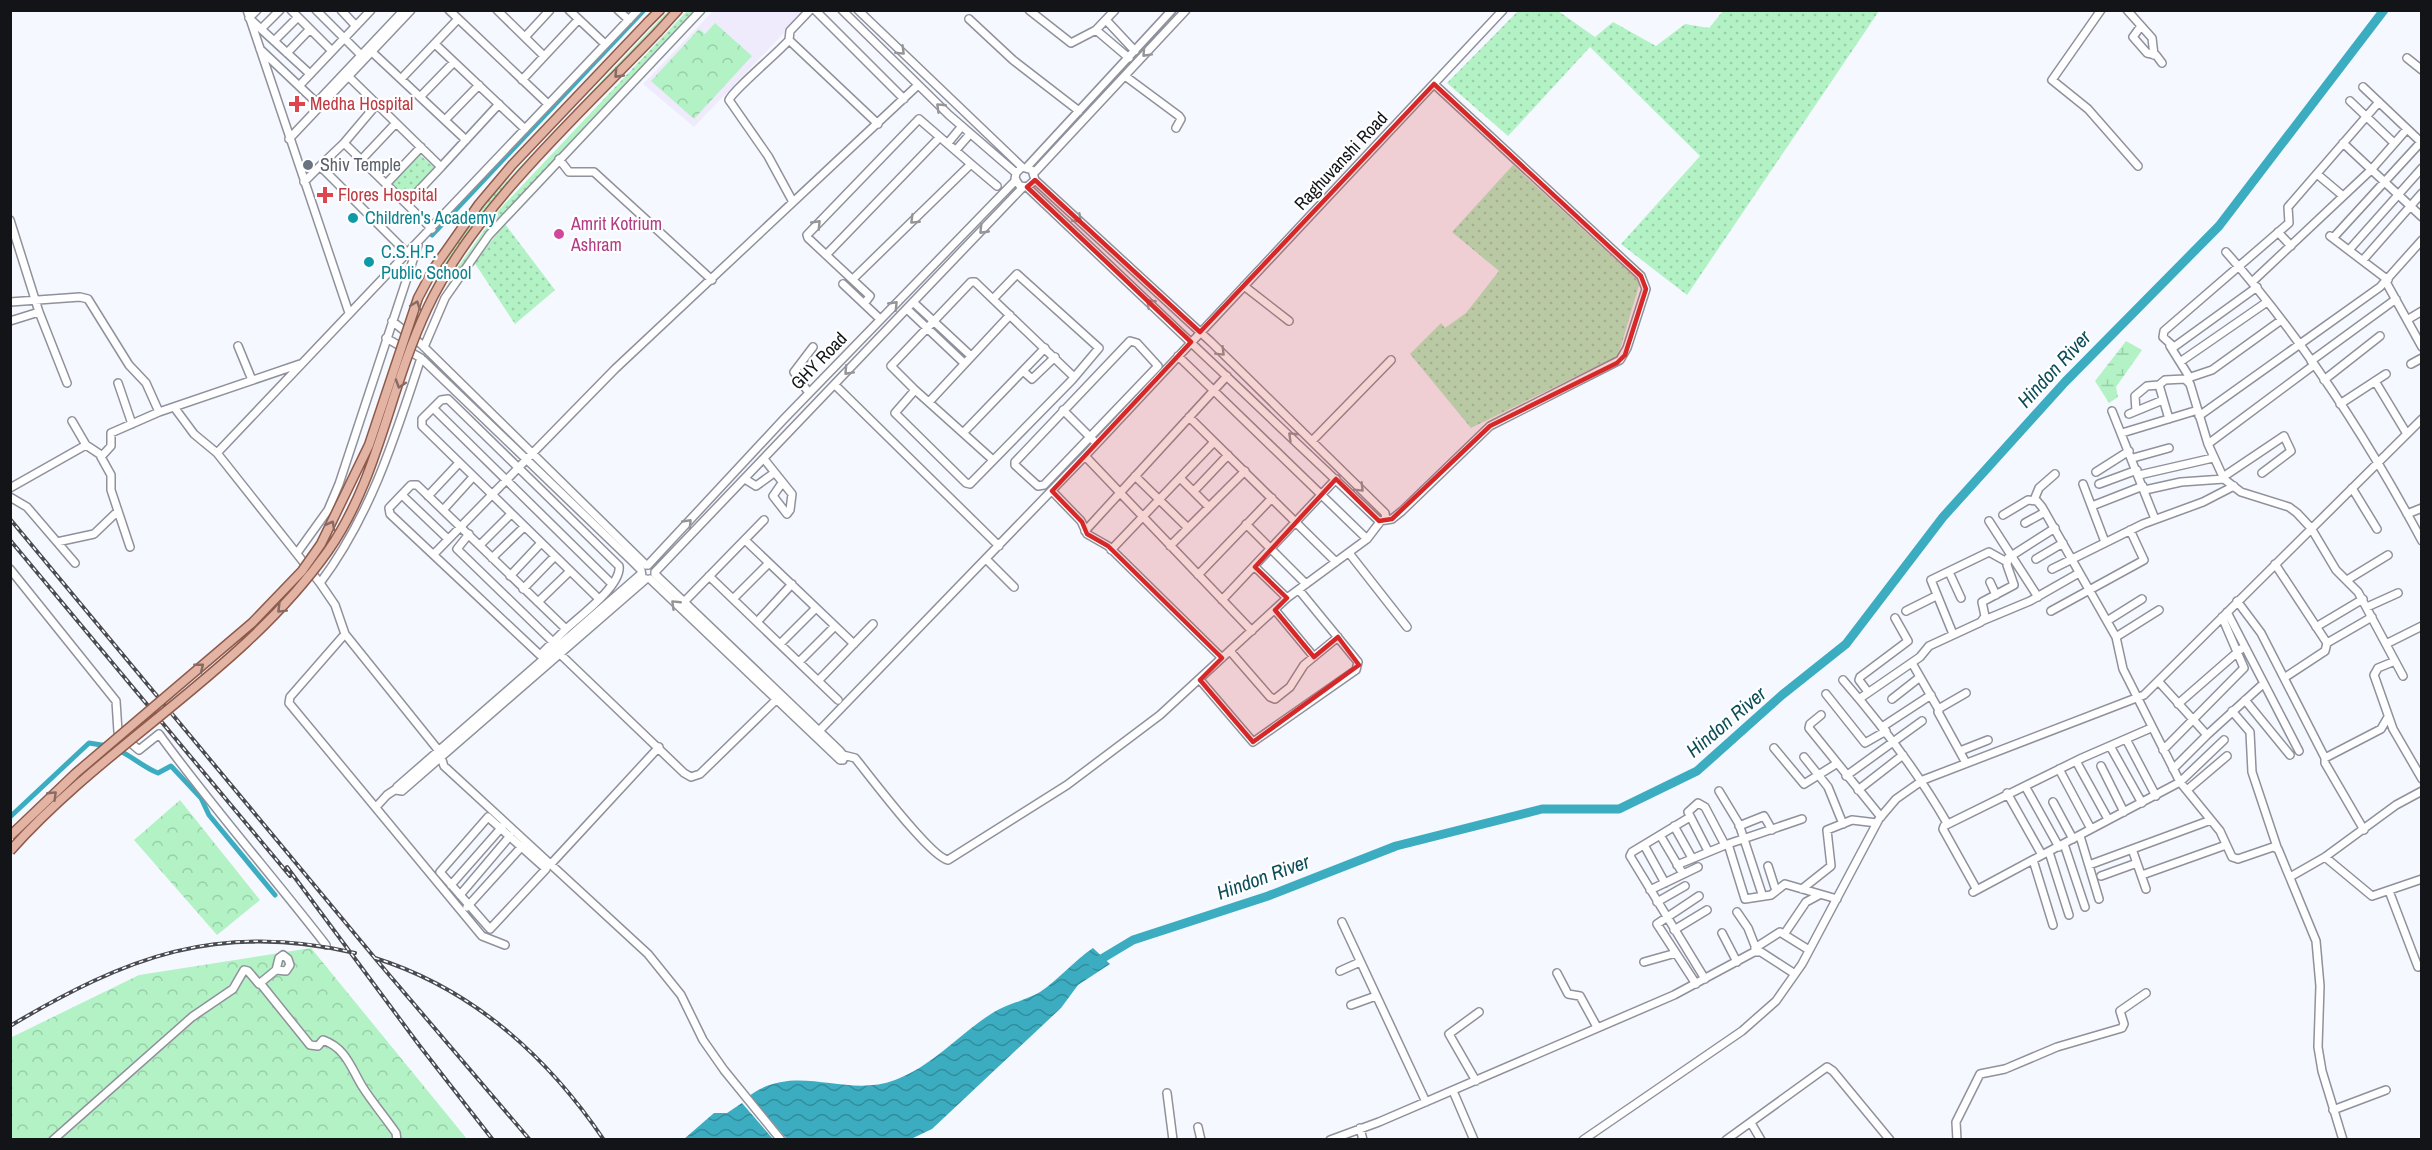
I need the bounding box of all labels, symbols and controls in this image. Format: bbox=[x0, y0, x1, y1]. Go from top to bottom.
one-way arrow bbox=[893, 43, 904, 54]
one-way arrow bbox=[1143, 46, 1154, 57]
one-way arrow bbox=[614, 67, 625, 77]
place label: Medha Hospital bbox=[310, 91, 413, 116]
marker: Medha Hospital bbox=[288, 95, 306, 113]
one-way arrow bbox=[937, 103, 948, 114]
street label: Raghuvanshi Road bbox=[1288, 106, 1393, 215]
place label: Shiv Temple bbox=[320, 152, 401, 177]
marker: Shiv Temple bbox=[301, 158, 315, 172]
place label: Flores Hospital bbox=[338, 182, 437, 207]
marker: Flores Hospital bbox=[316, 186, 334, 204]
place label: Children's Academy bbox=[365, 205, 496, 230]
marker: Children's Academy bbox=[346, 211, 360, 225]
place label: Amrit Kotrium Ashram bbox=[570, 211, 662, 257]
one-way arrow bbox=[1071, 212, 1081, 223]
one-way arrow bbox=[910, 213, 920, 224]
one-way arrow bbox=[810, 220, 821, 230]
one-way arrow bbox=[980, 223, 991, 234]
marker: Amrit Kotrium Ashram bbox=[552, 227, 566, 241]
place label: C.S.H.P. Public School bbox=[381, 239, 471, 285]
marker: C.S.H.P. Public School bbox=[362, 255, 376, 269]
one-way arrow bbox=[1146, 299, 1156, 310]
one-way arrow bbox=[409, 300, 421, 311]
one-way arrow bbox=[887, 301, 898, 311]
water label: Hindon River bbox=[2011, 324, 2097, 413]
street label: GHY Road bbox=[785, 326, 852, 395]
one-way arrow bbox=[1214, 344, 1225, 355]
one-way arrow bbox=[844, 364, 855, 375]
one-way arrow bbox=[394, 378, 407, 389]
one-way arrow bbox=[1288, 433, 1299, 444]
one-way arrow bbox=[1352, 481, 1363, 492]
one-way arrow bbox=[681, 519, 692, 529]
one-way arrow bbox=[324, 521, 335, 532]
one-way arrow bbox=[672, 601, 683, 612]
one-way arrow bbox=[278, 602, 288, 613]
one-way arrow bbox=[193, 664, 204, 675]
water label: Hindon River bbox=[1680, 680, 1772, 763]
one-way arrow bbox=[45, 792, 56, 803]
water label: Hindon River bbox=[1213, 847, 1313, 906]

